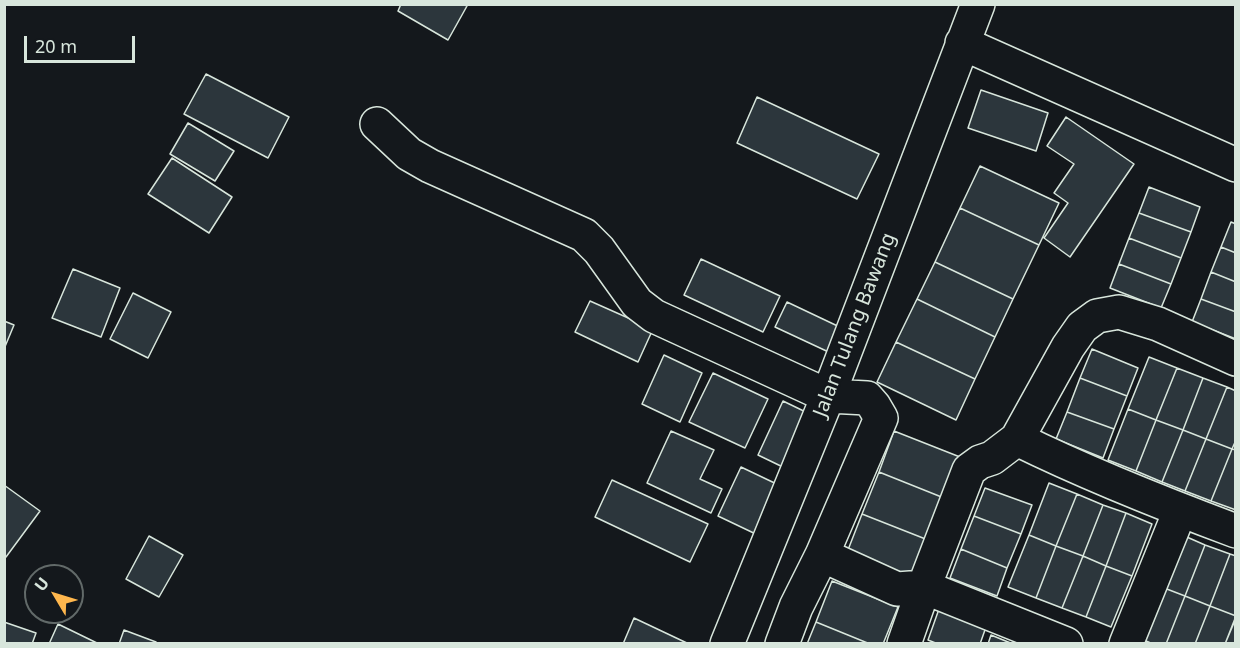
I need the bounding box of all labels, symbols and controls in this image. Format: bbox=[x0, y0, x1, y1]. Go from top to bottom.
scale bar bbox=[27, 24, 138, 62]
text: 20 m bbox=[35, 34, 77, 58]
street label: Jalan Tulang Bawang bbox=[809, 230, 901, 420]
north arrow bbox=[24, 564, 84, 624]
text: U bbox=[29, 573, 54, 596]

